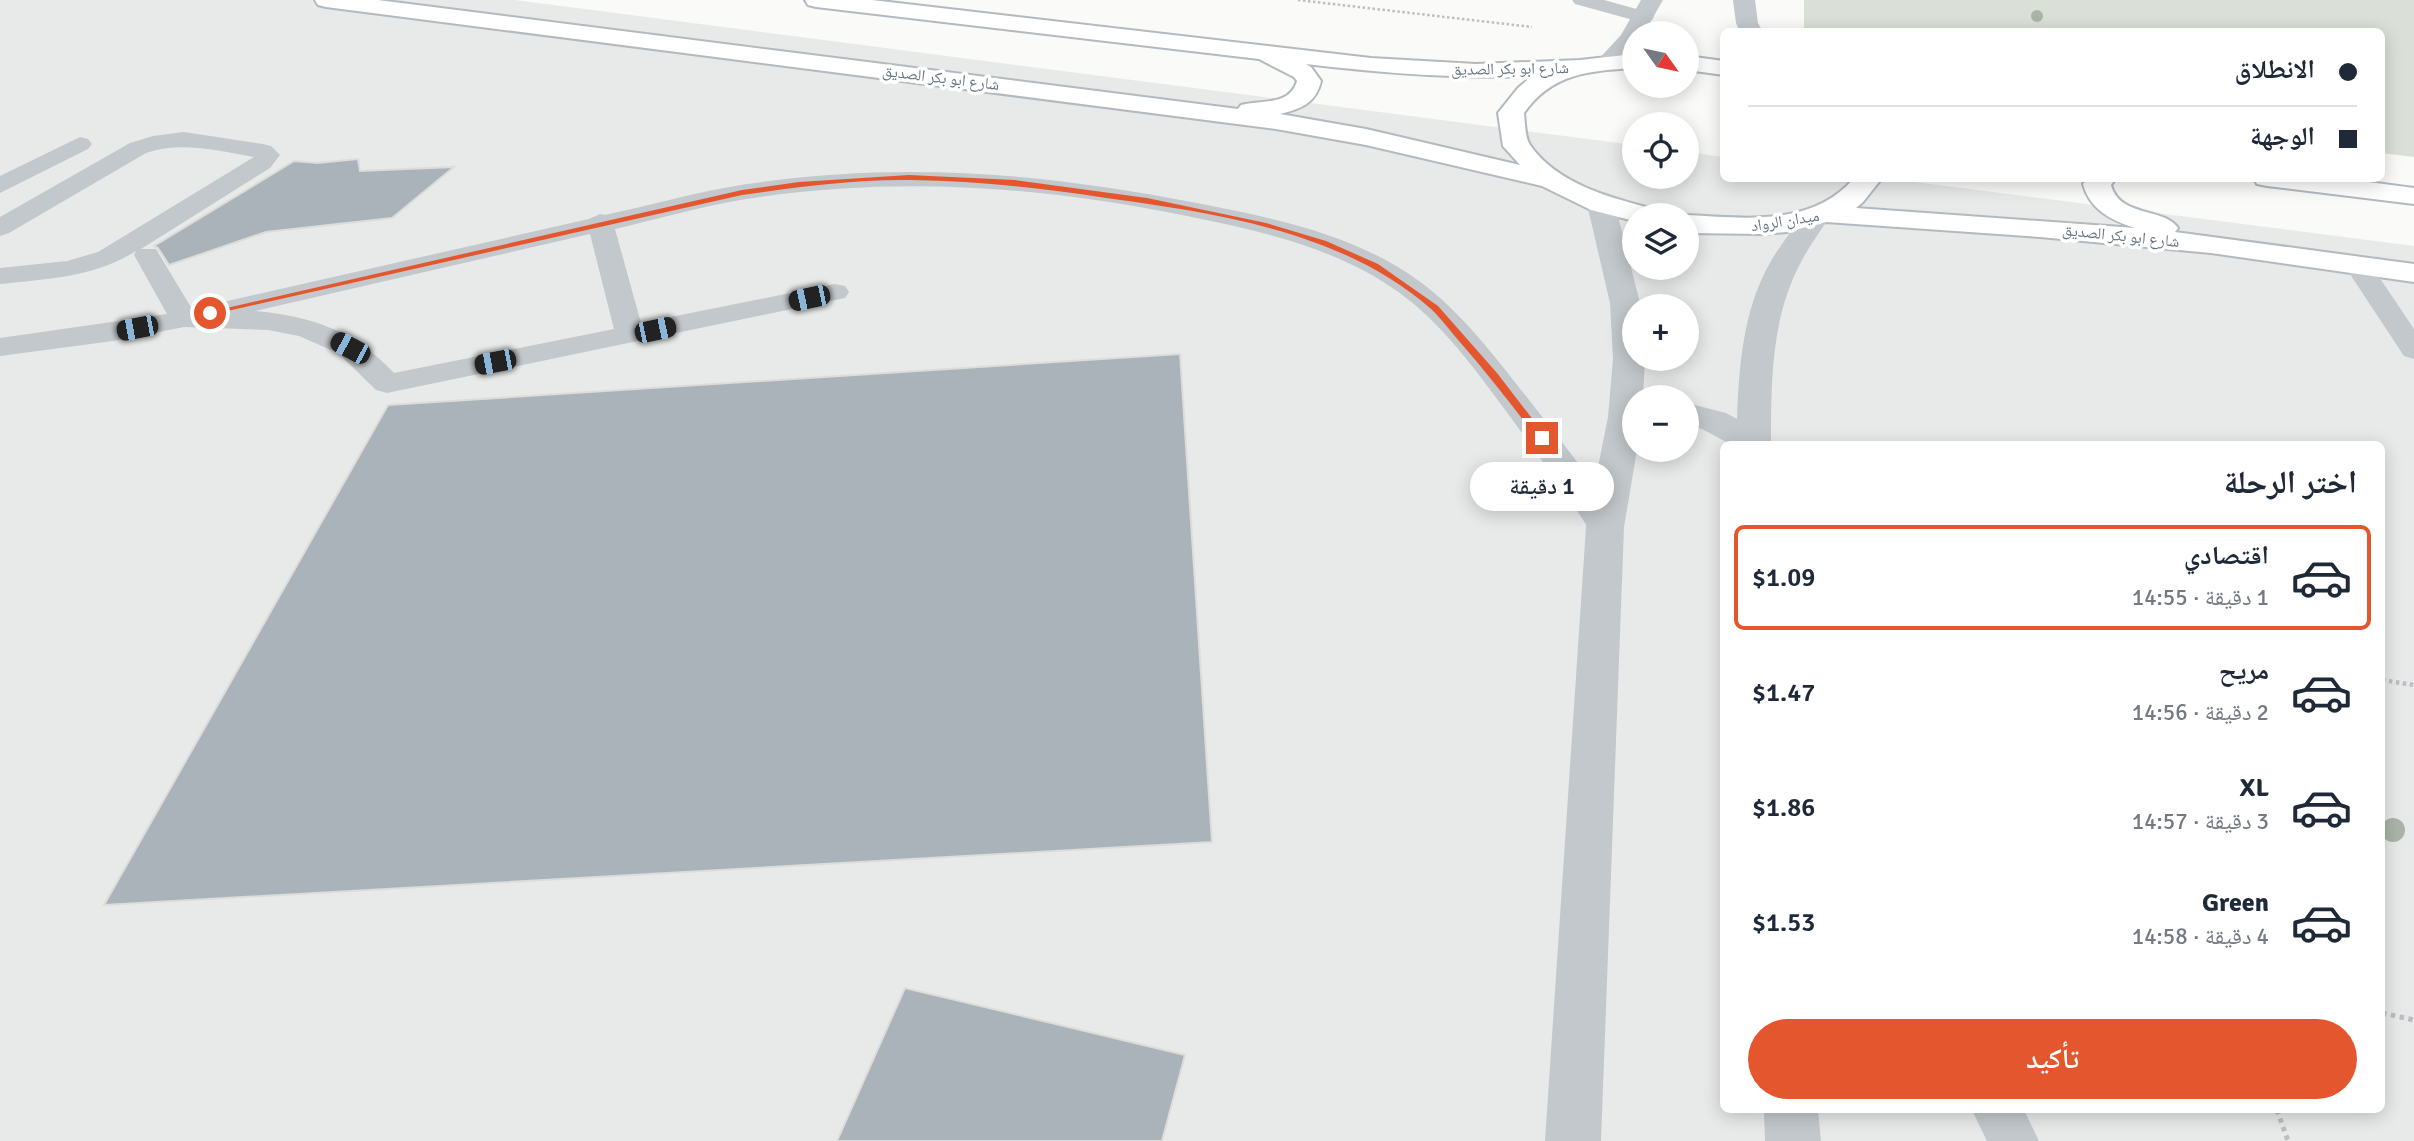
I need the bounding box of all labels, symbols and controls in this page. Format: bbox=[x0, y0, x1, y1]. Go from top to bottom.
north arrow bbox=[1622, 21, 1699, 98]
map controls bbox=[1622, 21, 1699, 462]
text: الانطلاق bbox=[2235, 54, 2315, 86]
street label: شارع ابو بكر الصديق bbox=[1451, 58, 1569, 80]
street label: شارع ابو بكر الصديق bbox=[881, 61, 1001, 95]
button: locate bbox=[1622, 112, 1699, 189]
text: الوجهة bbox=[2250, 121, 2315, 153]
button: layers bbox=[1622, 203, 1699, 280]
street label: ميدان الرواد bbox=[1750, 206, 1821, 236]
street label: شارع ابو بكر الصديق bbox=[2061, 220, 2181, 252]
car bbox=[787, 283, 832, 313]
button: + bbox=[1622, 294, 1699, 371]
route start bbox=[194, 297, 226, 329]
car bbox=[115, 314, 160, 342]
car bbox=[633, 315, 678, 345]
car bbox=[327, 329, 374, 367]
car bbox=[473, 348, 518, 376]
button: − bbox=[1622, 385, 1699, 462]
route end bbox=[1526, 422, 1558, 454]
callout: 1 دقيقة bbox=[1470, 462, 1614, 512]
text: اختر الرحلة bbox=[2224, 463, 2357, 502]
text: 1 دقيقة bbox=[1509, 472, 1575, 501]
text: اقتصادي bbox=[2184, 540, 2269, 572]
icon: car bbox=[2290, 546, 2353, 609]
text: $1.09 bbox=[1752, 562, 1815, 594]
text: 1 دقيقة · 14:55 bbox=[2132, 583, 2269, 612]
text: مريح bbox=[2219, 655, 2269, 687]
icon: car bbox=[2290, 661, 2353, 724]
text: $1.47 bbox=[1752, 677, 1815, 709]
text: 2 دقيقة · 14:56 bbox=[2132, 698, 2269, 727]
text: XL bbox=[2239, 772, 2269, 804]
icon: car bbox=[2290, 776, 2353, 839]
text: $1.86 bbox=[1752, 792, 1815, 824]
text: 3 دقيقة · 14:57 bbox=[2132, 807, 2269, 836]
text: Green bbox=[2202, 887, 2269, 919]
icon: car bbox=[2290, 891, 2353, 954]
text: $1.53 bbox=[1752, 907, 1815, 939]
text: 4 دقيقة · 14:58 bbox=[2132, 922, 2269, 951]
button: تأكيد bbox=[1748, 1019, 2357, 1099]

